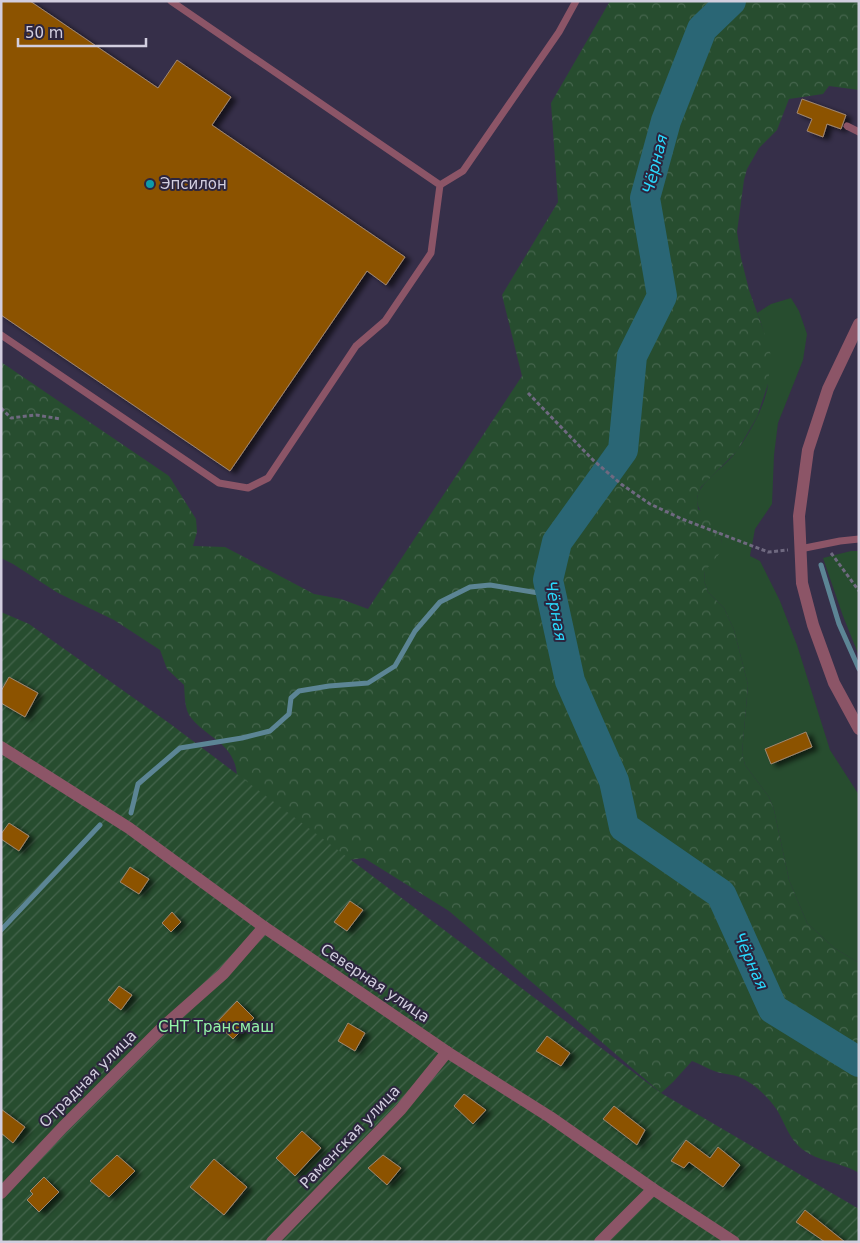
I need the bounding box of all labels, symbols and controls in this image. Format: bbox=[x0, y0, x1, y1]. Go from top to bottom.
scale bar bbox=[18, 15, 145, 47]
text: 50 m bbox=[25, 24, 63, 42]
water label: Чёрная bbox=[638, 132, 672, 196]
place label: Эпсилон bbox=[160, 175, 227, 193]
marker: Эпсилон bbox=[144, 178, 156, 190]
water label: Чёрная bbox=[541, 579, 571, 643]
water label: Чёрная bbox=[730, 929, 772, 993]
street label: Северная улица bbox=[317, 940, 433, 1026]
park label: СНТ Трансмаш bbox=[158, 1018, 274, 1036]
street label: Отрадная улица bbox=[36, 1027, 140, 1131]
street label: Раменская улица bbox=[296, 1082, 404, 1192]

